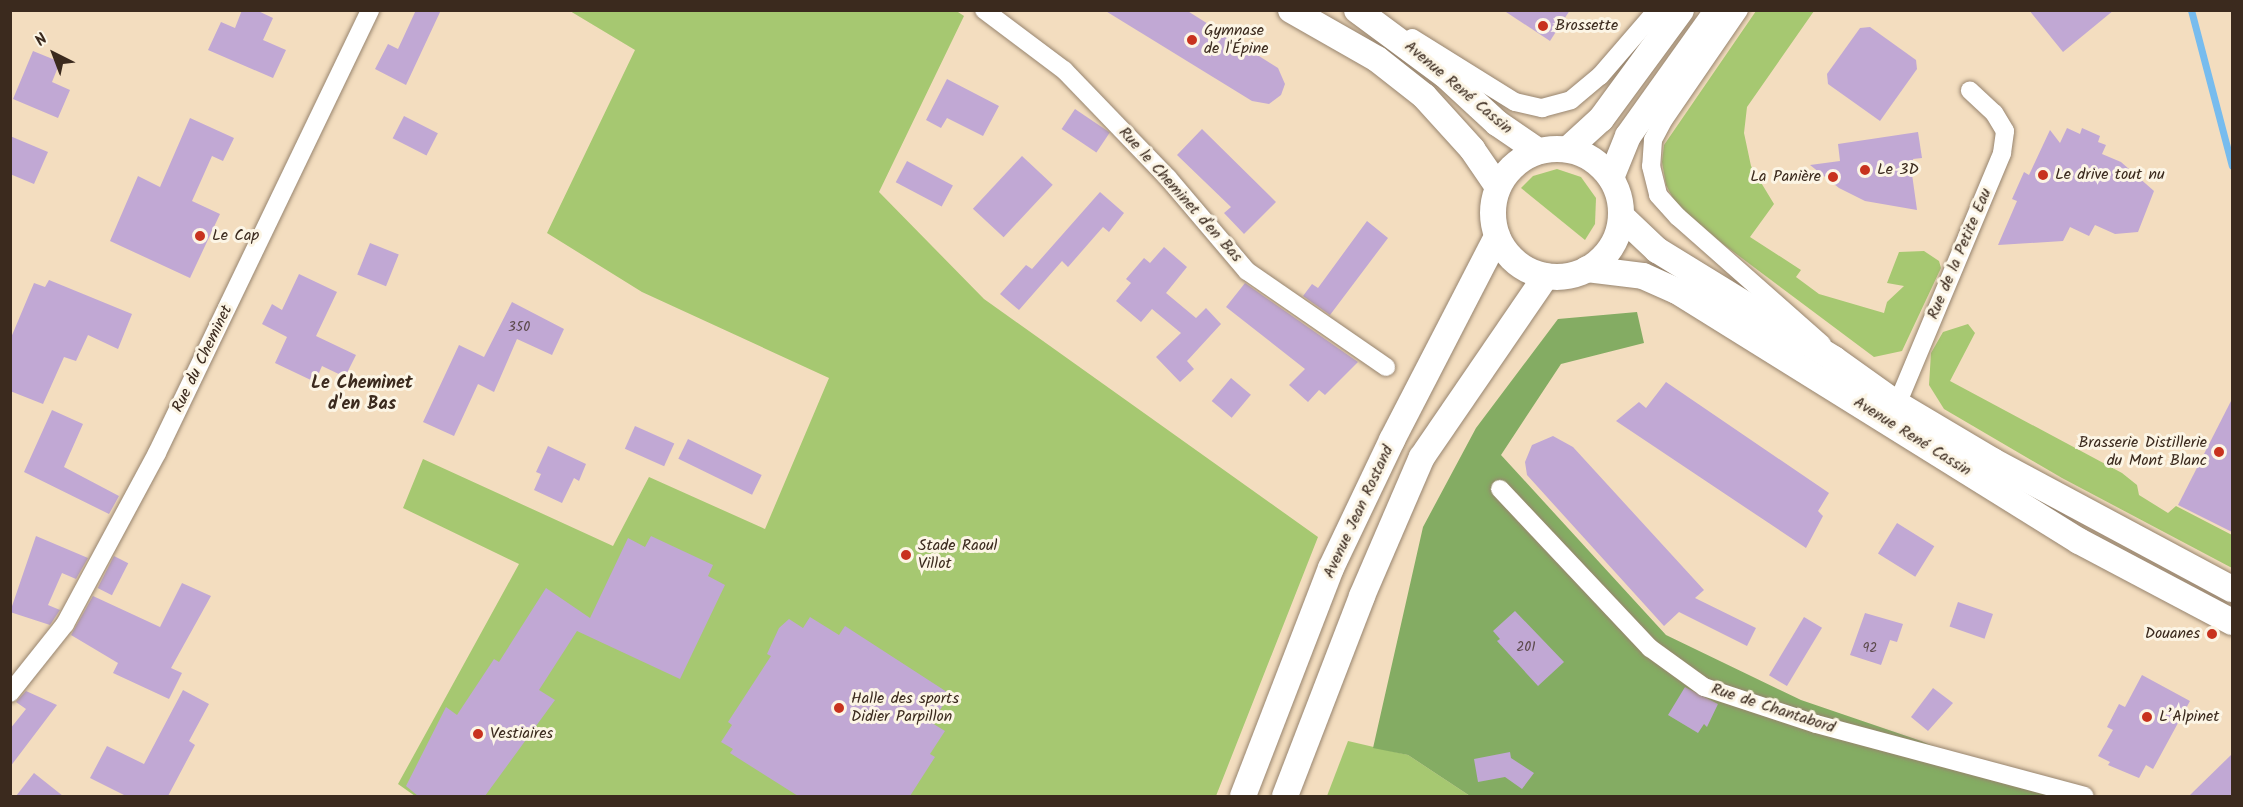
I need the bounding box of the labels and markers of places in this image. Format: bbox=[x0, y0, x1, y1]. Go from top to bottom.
place label: Brossette bbox=[1555, 16, 1618, 36]
marker: Brossette bbox=[1536, 19, 1550, 33]
place label: Gymnase de l'Épine bbox=[1204, 21, 1268, 59]
marker: Gymnase de l'Épine bbox=[1185, 33, 1199, 47]
place label: Le 3D bbox=[1877, 160, 1919, 180]
marker: Le 3D bbox=[1858, 163, 1872, 177]
place label: Le drive tout nu bbox=[2055, 165, 2165, 185]
place label: La Panière bbox=[1750, 167, 1821, 187]
marker: Le drive tout nu bbox=[2036, 168, 2050, 182]
marker: La Panière bbox=[1826, 170, 1840, 184]
place label: Le Cap bbox=[212, 226, 259, 246]
marker: Le Cap bbox=[193, 229, 207, 243]
place label: Brasserie Distillerie du Mont Blanc bbox=[2078, 433, 2207, 471]
marker: Brasserie Distillerie du Mont Blanc bbox=[2212, 445, 2226, 459]
place label: Stade Raoul Villot bbox=[918, 536, 998, 574]
marker: Stade Raoul Villot bbox=[899, 548, 913, 562]
place label: Douanes bbox=[2145, 624, 2200, 644]
marker: Douanes bbox=[2205, 627, 2219, 641]
place label: Halle des sports Didier Parpillon bbox=[851, 689, 959, 727]
marker: Halle des sports Didier Parpillon bbox=[832, 701, 846, 715]
place label: L’Alpinet bbox=[2159, 707, 2219, 727]
marker: L’Alpinet bbox=[2140, 710, 2154, 724]
place label: Vestiaires bbox=[490, 724, 553, 744]
marker: Vestiaires bbox=[471, 727, 485, 741]

